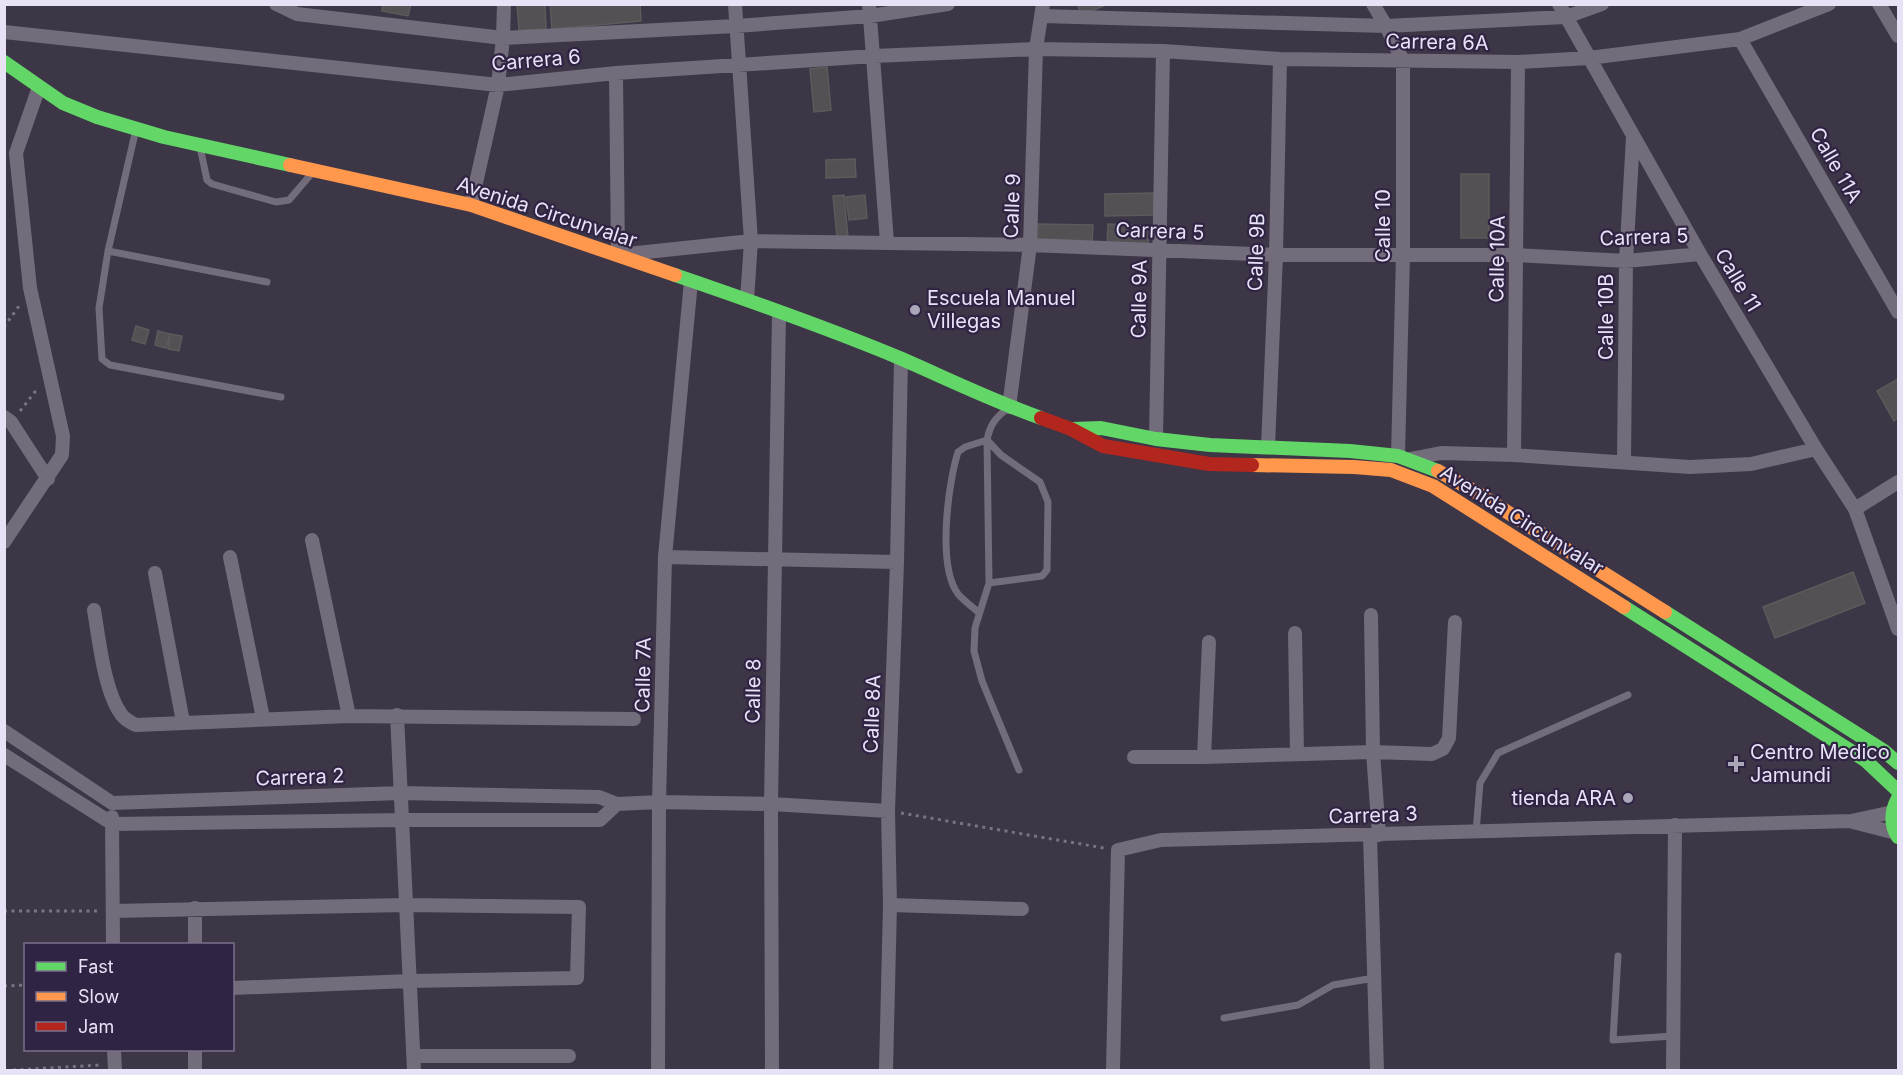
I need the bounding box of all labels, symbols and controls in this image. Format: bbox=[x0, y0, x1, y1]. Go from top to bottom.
street label: Carrera 6A bbox=[1385, 29, 1489, 55]
street label: Carrera 6 bbox=[490, 44, 582, 76]
street label: Calle 11A bbox=[1805, 123, 1867, 207]
street label: Avenida Circunvalar bbox=[454, 172, 641, 253]
street label: Calle 9 bbox=[999, 173, 1025, 239]
street label: Calle 10 bbox=[1371, 189, 1395, 263]
street label: Calle 9B bbox=[1243, 212, 1269, 292]
street label: Calle 10A bbox=[1484, 215, 1510, 303]
street label: Carrera 5 bbox=[1115, 217, 1205, 245]
street label: Carrera 5 bbox=[1599, 223, 1689, 251]
street label: Calle 11 bbox=[1710, 244, 1766, 316]
street label: Calle 9A bbox=[1126, 259, 1152, 339]
street label: Calle 10B bbox=[1594, 274, 1618, 360]
place label: Escuela Manuel Villegas bbox=[927, 286, 1076, 333]
marker: Escuela Manuel Villegas bbox=[908, 303, 922, 317]
street label: Avenida Circunvalar bbox=[1436, 460, 1609, 580]
street label: Calle 7A bbox=[630, 637, 656, 713]
street label: Calle 8 bbox=[740, 658, 766, 724]
street label: Calle 8A bbox=[859, 674, 885, 754]
place label: Centro Medico Jamundi bbox=[1750, 740, 1890, 787]
marker: Centro Medico Jamundi bbox=[1727, 755, 1745, 773]
street label: Carrera 2 bbox=[255, 763, 345, 791]
place label: tienda ARA bbox=[1512, 786, 1616, 810]
marker: tienda ARA bbox=[1621, 791, 1635, 805]
street label: Carrera 3 bbox=[1328, 801, 1418, 829]
legend bbox=[24, 943, 234, 1051]
text: Fast bbox=[78, 956, 114, 977]
text: Slow bbox=[78, 986, 119, 1007]
text: Jam bbox=[78, 1016, 114, 1037]

